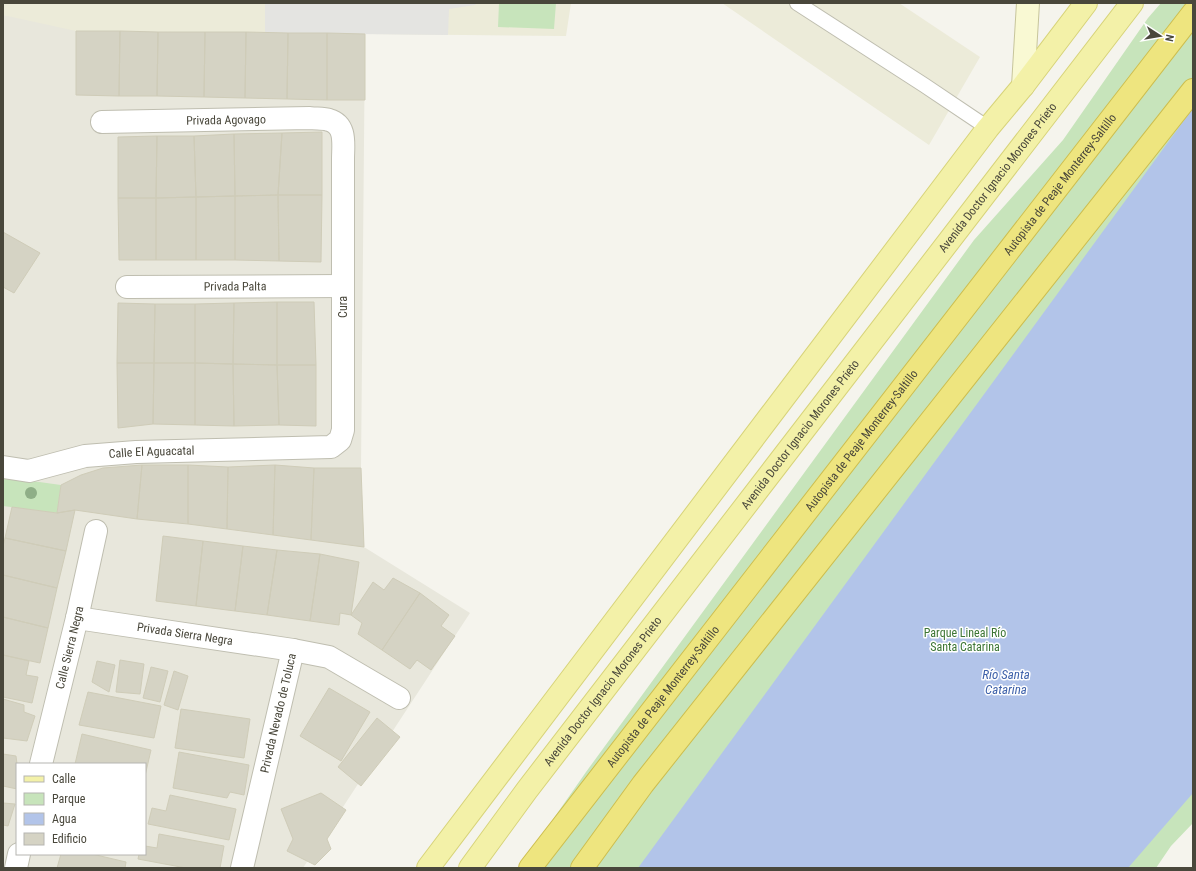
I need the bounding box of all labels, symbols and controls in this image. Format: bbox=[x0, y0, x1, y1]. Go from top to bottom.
north arrow bbox=[1140, 16, 1180, 56]
text: N bbox=[1162, 33, 1176, 43]
street label: Avenida Doctor Ignacio Morones Prieto bbox=[936, 100, 1060, 255]
street label: Autopista de Peaje Monterrey-Saltillo bbox=[1001, 111, 1119, 258]
street label: Privada Agovago bbox=[186, 112, 266, 128]
street label: Privada Palta bbox=[204, 279, 267, 294]
street label: Cura bbox=[336, 296, 350, 318]
street label: Avenida Doctor Ignacio Morones Prieto bbox=[738, 357, 862, 512]
street label: Autopista de Peaje Monterrey-Saltillo bbox=[802, 367, 921, 514]
street label: Calle El Aguacatal bbox=[108, 444, 195, 461]
street label: Calle Sierra Negra bbox=[53, 604, 86, 690]
street label: Avenida Doctor Ignacio Morones Prieto bbox=[541, 614, 665, 769]
street label: Privada Sierra Negra bbox=[136, 620, 234, 648]
street label: Autopista de Peaje Monterrey-Saltillo bbox=[604, 623, 722, 770]
park label: Parque Lineal Río Santa Catarina bbox=[924, 626, 1006, 654]
street label: Privada Nevado de Toluca bbox=[257, 652, 299, 774]
water label: Río Santa Catarina bbox=[982, 667, 1030, 697]
legend bbox=[16, 763, 146, 855]
text: Calle bbox=[52, 772, 76, 786]
text: Parque bbox=[52, 792, 86, 806]
text: Agua bbox=[52, 812, 77, 826]
text: Edificio bbox=[52, 832, 87, 846]

